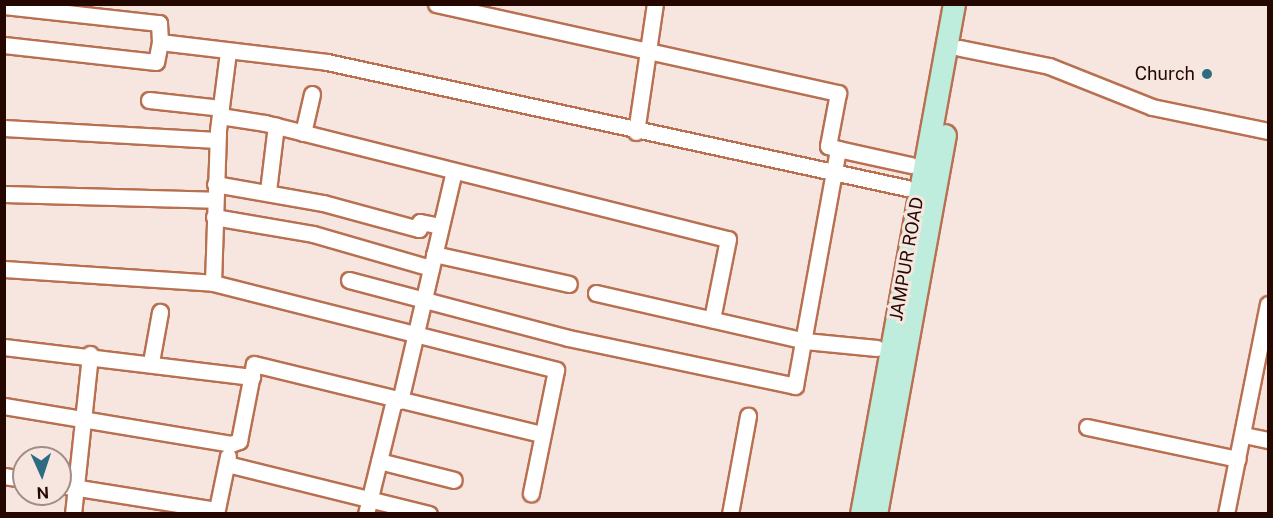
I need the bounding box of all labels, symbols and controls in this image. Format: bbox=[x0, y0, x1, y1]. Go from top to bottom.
place label: Church bbox=[1135, 63, 1195, 85]
marker: Church bbox=[1200, 67, 1214, 81]
street label: JAMPUR ROAD bbox=[885, 195, 929, 323]
north arrow bbox=[12, 446, 72, 506]
text: N bbox=[36, 483, 50, 502]

